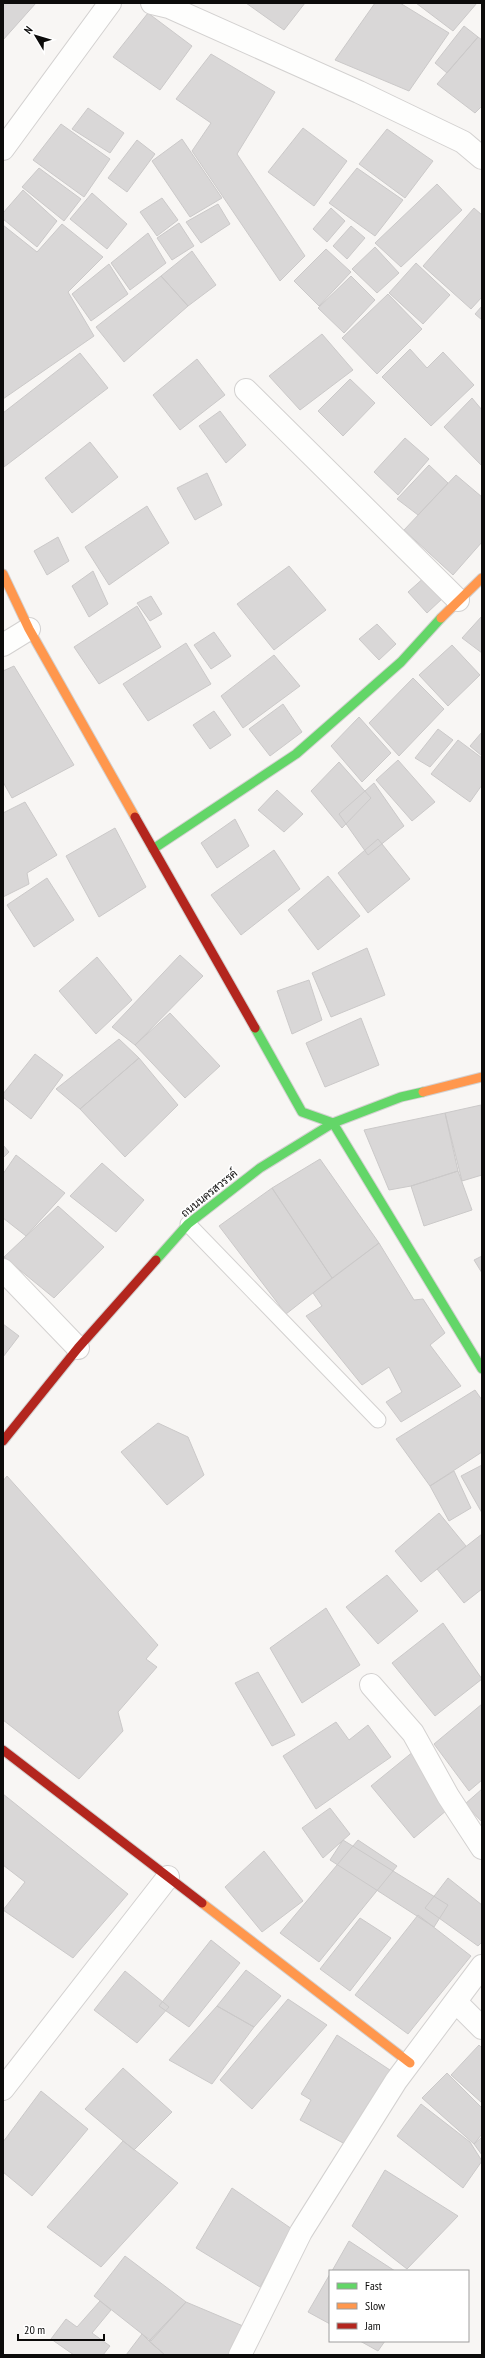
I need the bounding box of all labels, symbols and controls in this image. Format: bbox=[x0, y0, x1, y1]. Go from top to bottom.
north arrow bbox=[16, 16, 56, 56]
text: N bbox=[21, 23, 35, 36]
street label: ถนนนครสวรรค์ bbox=[177, 1165, 240, 1220]
legend bbox=[329, 2270, 469, 2342]
text: Fast bbox=[365, 2278, 383, 2293]
text: Slow bbox=[365, 2298, 386, 2313]
scale bar bbox=[18, 2316, 104, 2342]
text: Jam bbox=[364, 2318, 381, 2333]
text: 20 m bbox=[24, 2322, 45, 2337]

